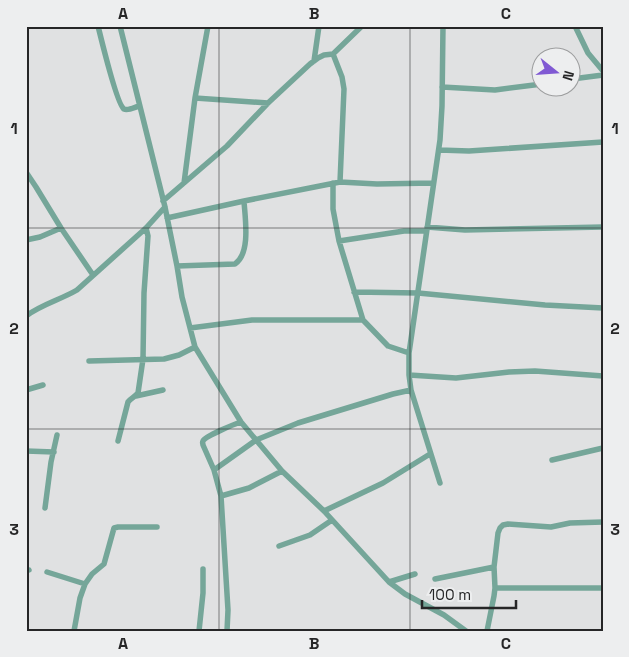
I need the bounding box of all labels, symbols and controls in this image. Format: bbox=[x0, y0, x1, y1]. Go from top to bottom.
text: A bbox=[118, 3, 128, 24]
text: B bbox=[309, 3, 319, 24]
text: C bbox=[501, 3, 511, 24]
north arrow bbox=[532, 48, 582, 98]
text: N bbox=[558, 69, 578, 83]
text: 1 bbox=[10, 118, 18, 139]
text: 1 bbox=[611, 118, 619, 139]
text: 2 bbox=[9, 318, 19, 339]
text: 2 bbox=[610, 318, 620, 339]
text: 3 bbox=[9, 519, 19, 540]
text: 3 bbox=[610, 519, 620, 540]
scale bar bbox=[422, 577, 515, 609]
text: 100 m bbox=[429, 585, 471, 604]
text: A bbox=[118, 633, 128, 654]
text: B bbox=[309, 633, 319, 654]
text: C bbox=[501, 633, 511, 654]

